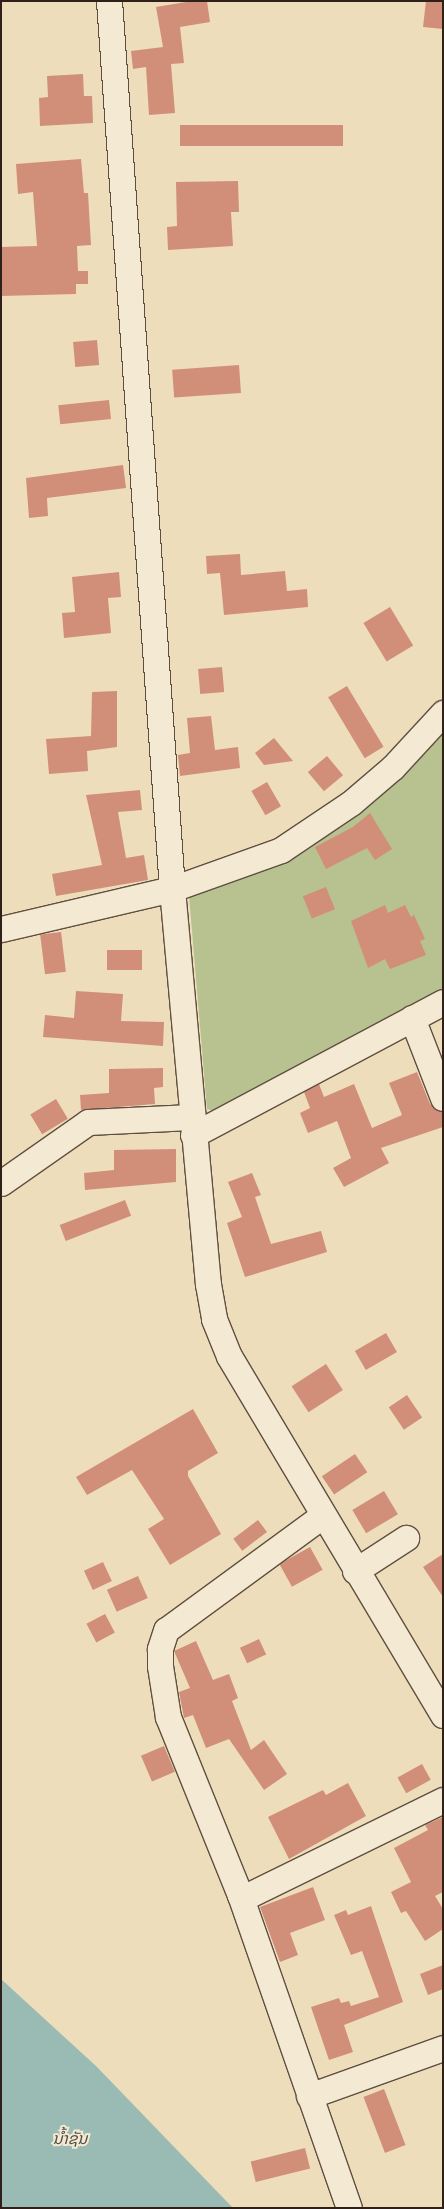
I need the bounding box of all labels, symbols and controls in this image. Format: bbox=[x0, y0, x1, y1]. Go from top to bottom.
water label: ນ້ຳຊັນ bbox=[53, 2129, 87, 2149]

